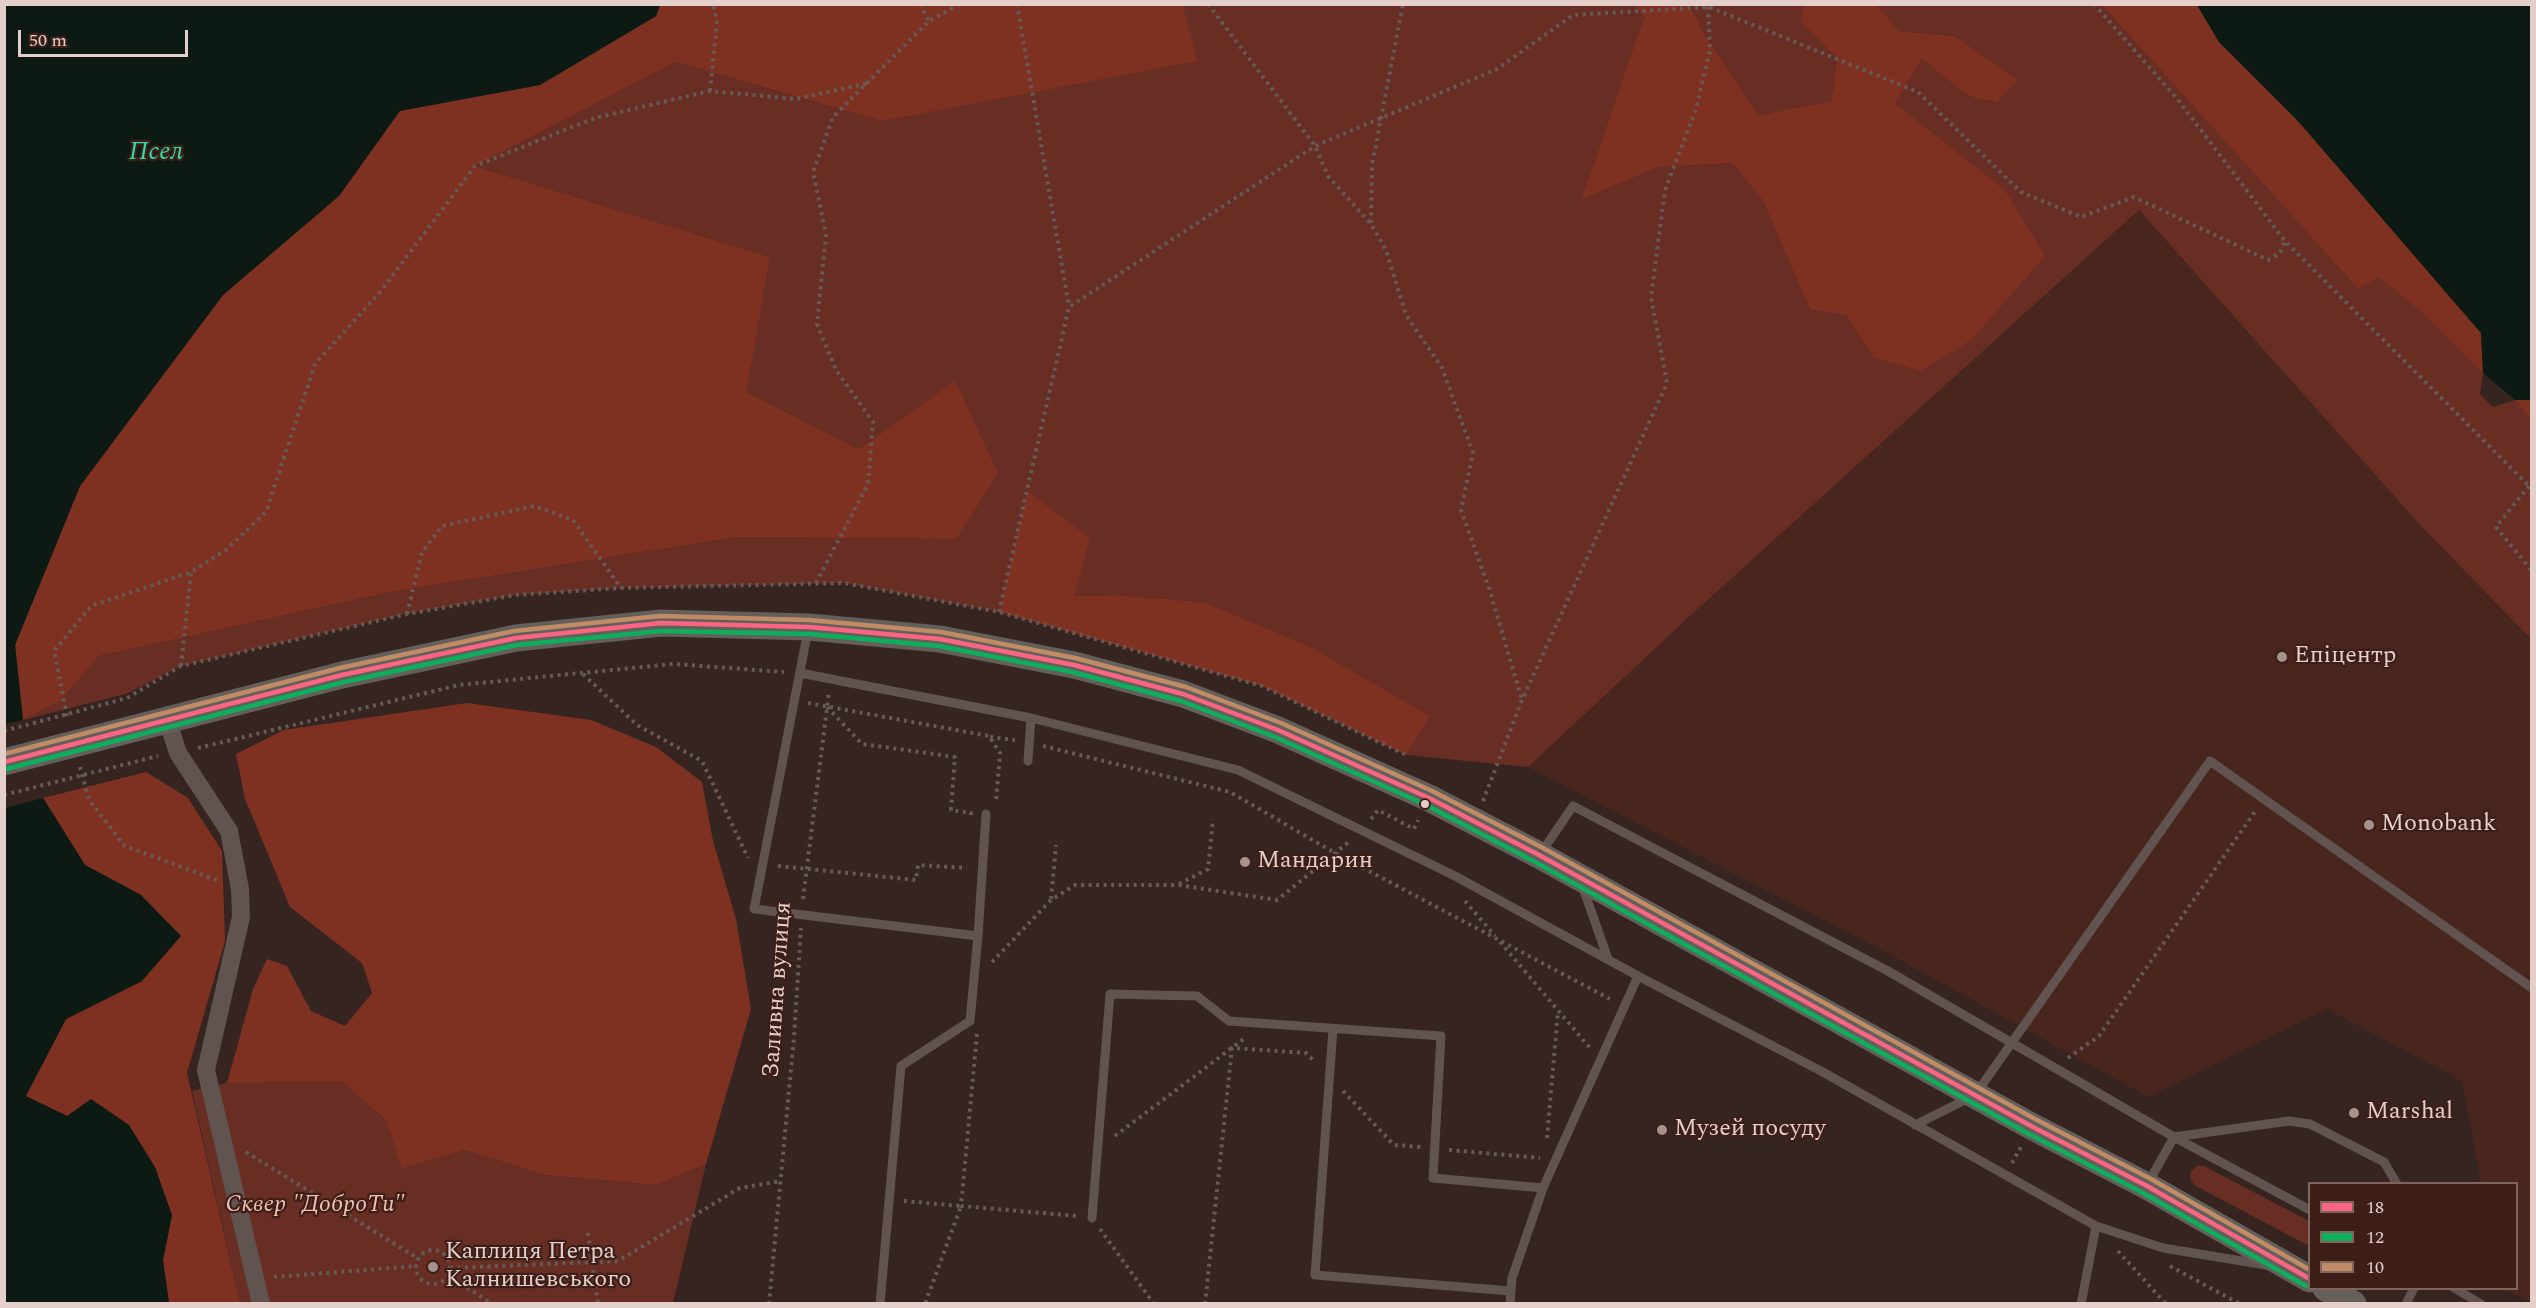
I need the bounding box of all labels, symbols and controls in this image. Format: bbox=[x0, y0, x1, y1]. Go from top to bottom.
scale bar bbox=[21, 18, 190, 56]
text: 50 m bbox=[29, 27, 67, 54]
water label: Псел bbox=[129, 138, 183, 170]
place label: Епіцентр bbox=[2294, 643, 2396, 671]
marker: Епіцентр bbox=[2275, 650, 2289, 664]
unlabelled marker bbox=[1419, 798, 1431, 810]
place label: Monobank bbox=[2381, 811, 2496, 839]
marker: Monobank bbox=[2362, 818, 2376, 832]
place label: Мандарин bbox=[1257, 848, 1373, 876]
marker: Мандарин bbox=[1238, 855, 1252, 869]
street label: Заливна вулиця bbox=[758, 901, 800, 1079]
place label: Marshal bbox=[2366, 1099, 2453, 1127]
marker: Marshal bbox=[2347, 1106, 2361, 1120]
place label: Музей посуду bbox=[1674, 1116, 1826, 1144]
marker: Музей посуду bbox=[1655, 1123, 1669, 1137]
legend bbox=[2308, 1182, 2518, 1290]
park label: Сквер "ДоброТи" bbox=[226, 1192, 404, 1220]
text: 18 bbox=[2366, 1194, 2384, 1221]
text: 12 bbox=[2366, 1224, 2384, 1251]
place label: Каплиця Петра Калнишевського bbox=[445, 1239, 631, 1295]
text: 10 bbox=[2366, 1254, 2384, 1281]
marker: Каплиця Петра Калнишевського bbox=[426, 1260, 440, 1274]

